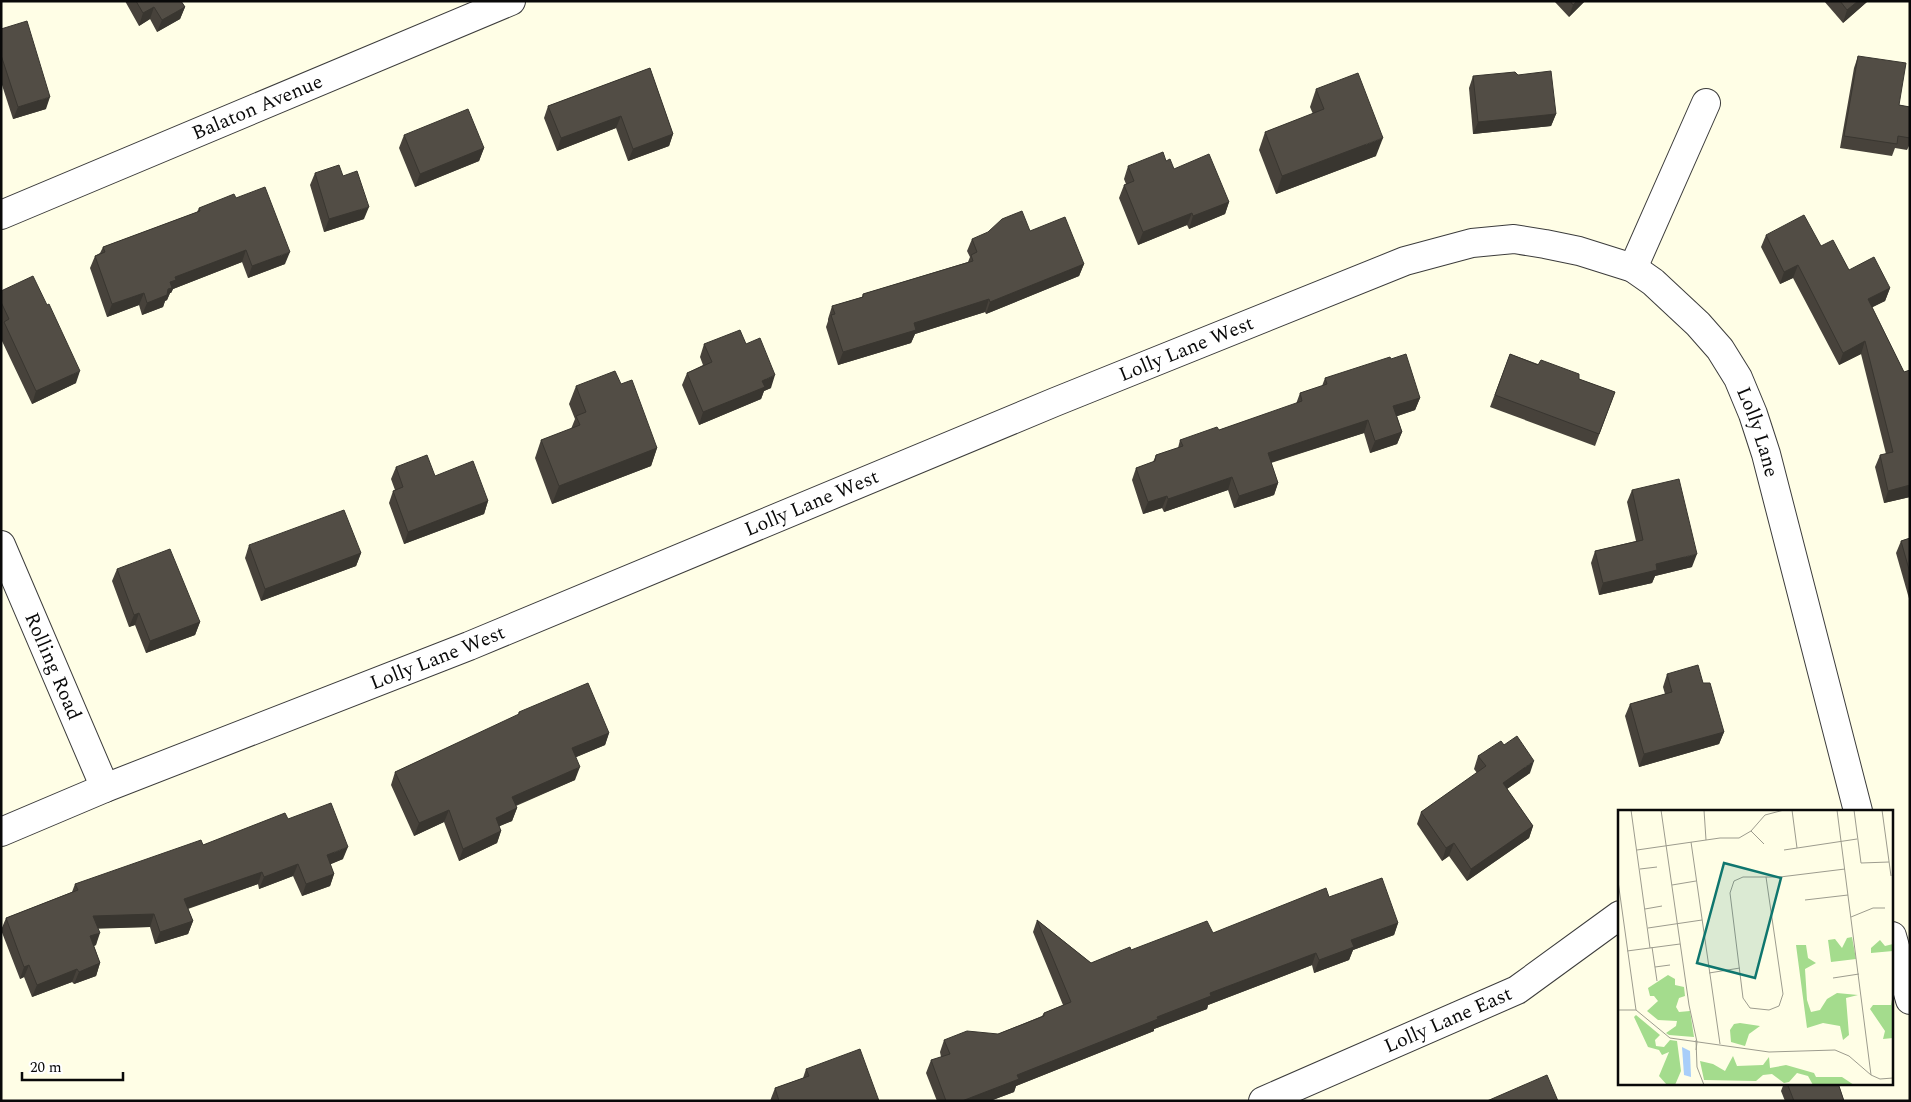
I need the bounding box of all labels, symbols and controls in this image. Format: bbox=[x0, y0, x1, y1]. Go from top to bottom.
street label: Balaton Avenue bbox=[187, 67, 327, 148]
street label: Lolly Lane West bbox=[1114, 308, 1258, 390]
street label: Lolly Lane bbox=[1728, 382, 1786, 480]
street label: Lolly Lane West bbox=[740, 462, 884, 545]
street label: Rolling Road bbox=[17, 608, 89, 725]
street label: Lolly Lane West bbox=[366, 618, 510, 698]
inset map bbox=[1618, 810, 1894, 1084]
street label: Lolly Lane East bbox=[1379, 979, 1517, 1061]
scale bar bbox=[22, 1050, 124, 1082]
text: 20 m bbox=[30, 1056, 62, 1079]

